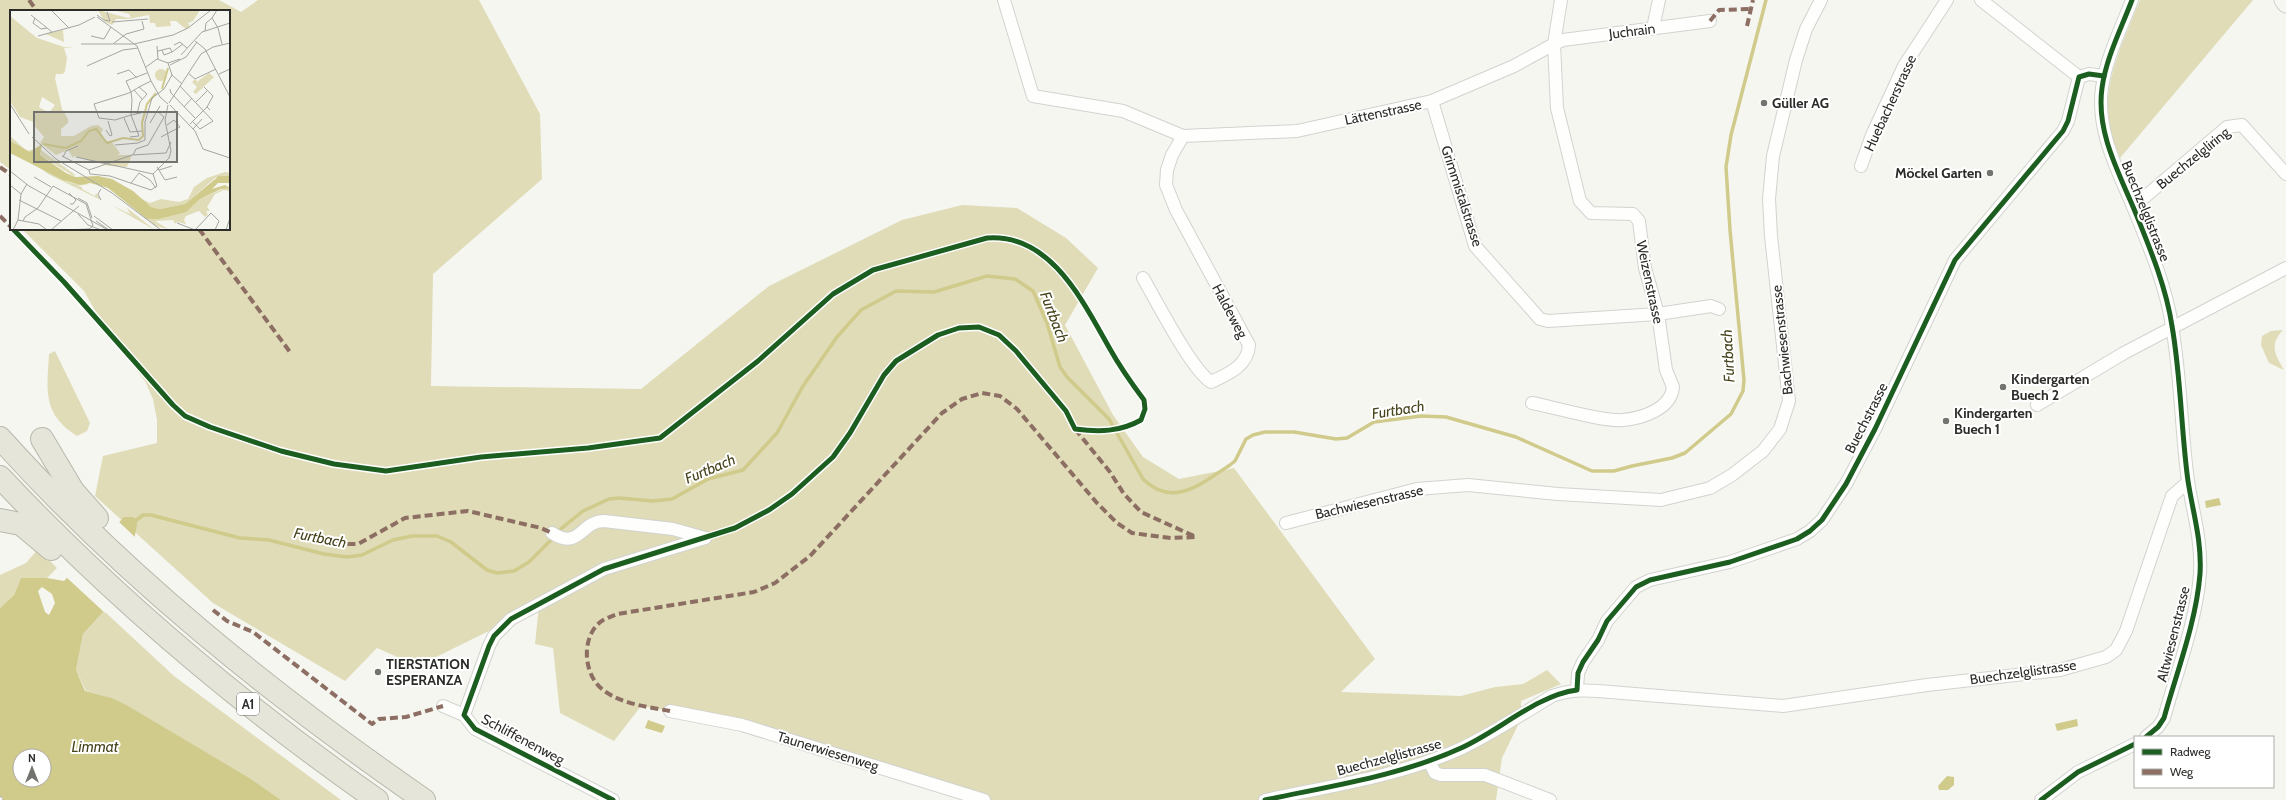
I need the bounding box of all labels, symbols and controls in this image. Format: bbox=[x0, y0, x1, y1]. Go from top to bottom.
inset map bbox=[10, 10, 230, 230]
street label: Juchrain bbox=[1607, 19, 1656, 43]
street label: Huebacherstrasse bbox=[1860, 52, 1920, 154]
place label: Güller AG bbox=[1772, 94, 1829, 112]
street label: Lättenstrasse bbox=[1343, 95, 1423, 129]
marker: Güller AG bbox=[1759, 98, 1769, 108]
street label: Buechzelgliring bbox=[2153, 122, 2234, 193]
street label: Grimmistalstrasse bbox=[1437, 143, 1487, 249]
street label: Buechzelglistrasse bbox=[2118, 158, 2174, 264]
place label: Möckel Garten bbox=[1895, 164, 1982, 182]
marker: Möckel Garten bbox=[1985, 168, 1995, 178]
street label: Weizenstrasse bbox=[1632, 239, 1668, 325]
street label: Haldeweg bbox=[1208, 281, 1252, 342]
street label: Bachwiesenstrasse bbox=[1767, 284, 1797, 396]
water label: Furtbach bbox=[1036, 289, 1072, 345]
water label: Furtbach bbox=[1718, 329, 1738, 383]
place label: Kindergarten Buech 2 bbox=[2011, 370, 2089, 404]
street label: Buechstrasse bbox=[1840, 380, 1892, 456]
marker: Kindergarten Buech 2 bbox=[1998, 382, 2008, 392]
water label: Furtbach bbox=[1370, 397, 1426, 423]
place label: Kindergarten Buech 1 bbox=[1954, 404, 2032, 438]
marker: Kindergarten Buech 1 bbox=[1941, 416, 1951, 426]
water label: Furtbach bbox=[682, 450, 738, 488]
street label: Bachwiesenstrasse bbox=[1313, 481, 1425, 523]
water label: Furtbach bbox=[292, 524, 348, 552]
street label: Altwiesenstrasse bbox=[2152, 584, 2194, 684]
place label: TIERSTATION ESPERANZA bbox=[386, 655, 470, 689]
street label: Buechzelglistrasse bbox=[1969, 656, 2077, 688]
marker: TIERSTATION ESPERANZA bbox=[373, 667, 383, 677]
road number: A1 bbox=[237, 693, 259, 715]
street label: Schliffenenweg bbox=[478, 710, 569, 769]
street label: Taunerwiesenweg bbox=[775, 727, 882, 775]
street label: Buechzelglistrasse bbox=[1335, 734, 1443, 780]
legend bbox=[2134, 736, 2274, 788]
water label: Limmat bbox=[72, 738, 119, 756]
text: Radweg bbox=[2170, 744, 2211, 759]
north arrow bbox=[12, 748, 52, 788]
text: N bbox=[28, 751, 36, 765]
text: Weg bbox=[2170, 764, 2194, 779]

